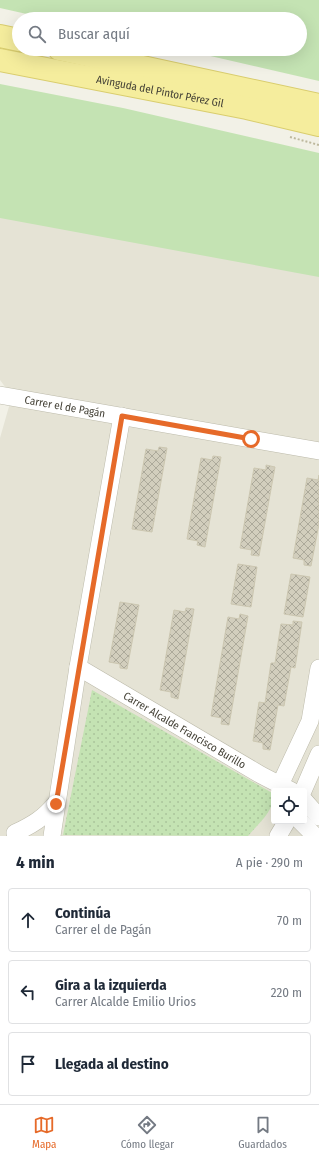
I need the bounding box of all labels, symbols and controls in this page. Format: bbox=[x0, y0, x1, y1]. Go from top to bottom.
search box bbox=[12, 12, 307, 56]
icon: search bbox=[26, 23, 48, 45]
text: Buscar aquí bbox=[58, 25, 130, 43]
street label: Avinguda del Pintor Pérez Gil bbox=[95, 72, 225, 110]
street label: Carrer el de Pagán bbox=[24, 393, 106, 420]
route start bbox=[242, 430, 260, 448]
street label: Carrer Alcalde Francisco Burillo bbox=[121, 689, 248, 771]
map controls bbox=[271, 788, 307, 824]
button: locate bbox=[271, 788, 307, 824]
route end bbox=[47, 795, 65, 813]
text: 4 min bbox=[16, 852, 55, 873]
text: A pie · 290 m bbox=[236, 855, 303, 870]
text: Continúa bbox=[55, 904, 111, 922]
icon: ahead bbox=[17, 909, 39, 931]
text: 70 m bbox=[277, 913, 302, 928]
text: Carrer el de Pagán bbox=[55, 922, 151, 937]
text: Gira a la izquierda bbox=[55, 976, 167, 994]
icon: left bbox=[17, 981, 39, 1003]
text: 220 m bbox=[271, 985, 302, 1000]
text: Carrer Alcalde Emilio Urios bbox=[55, 994, 196, 1009]
icon: arrive bbox=[17, 1053, 39, 1075]
text: Llegada al destino bbox=[55, 1055, 169, 1073]
tab: Mapa bbox=[32, 1114, 56, 1151]
tab: Cómo llegar bbox=[121, 1114, 174, 1151]
tab: Guardados bbox=[238, 1114, 287, 1151]

